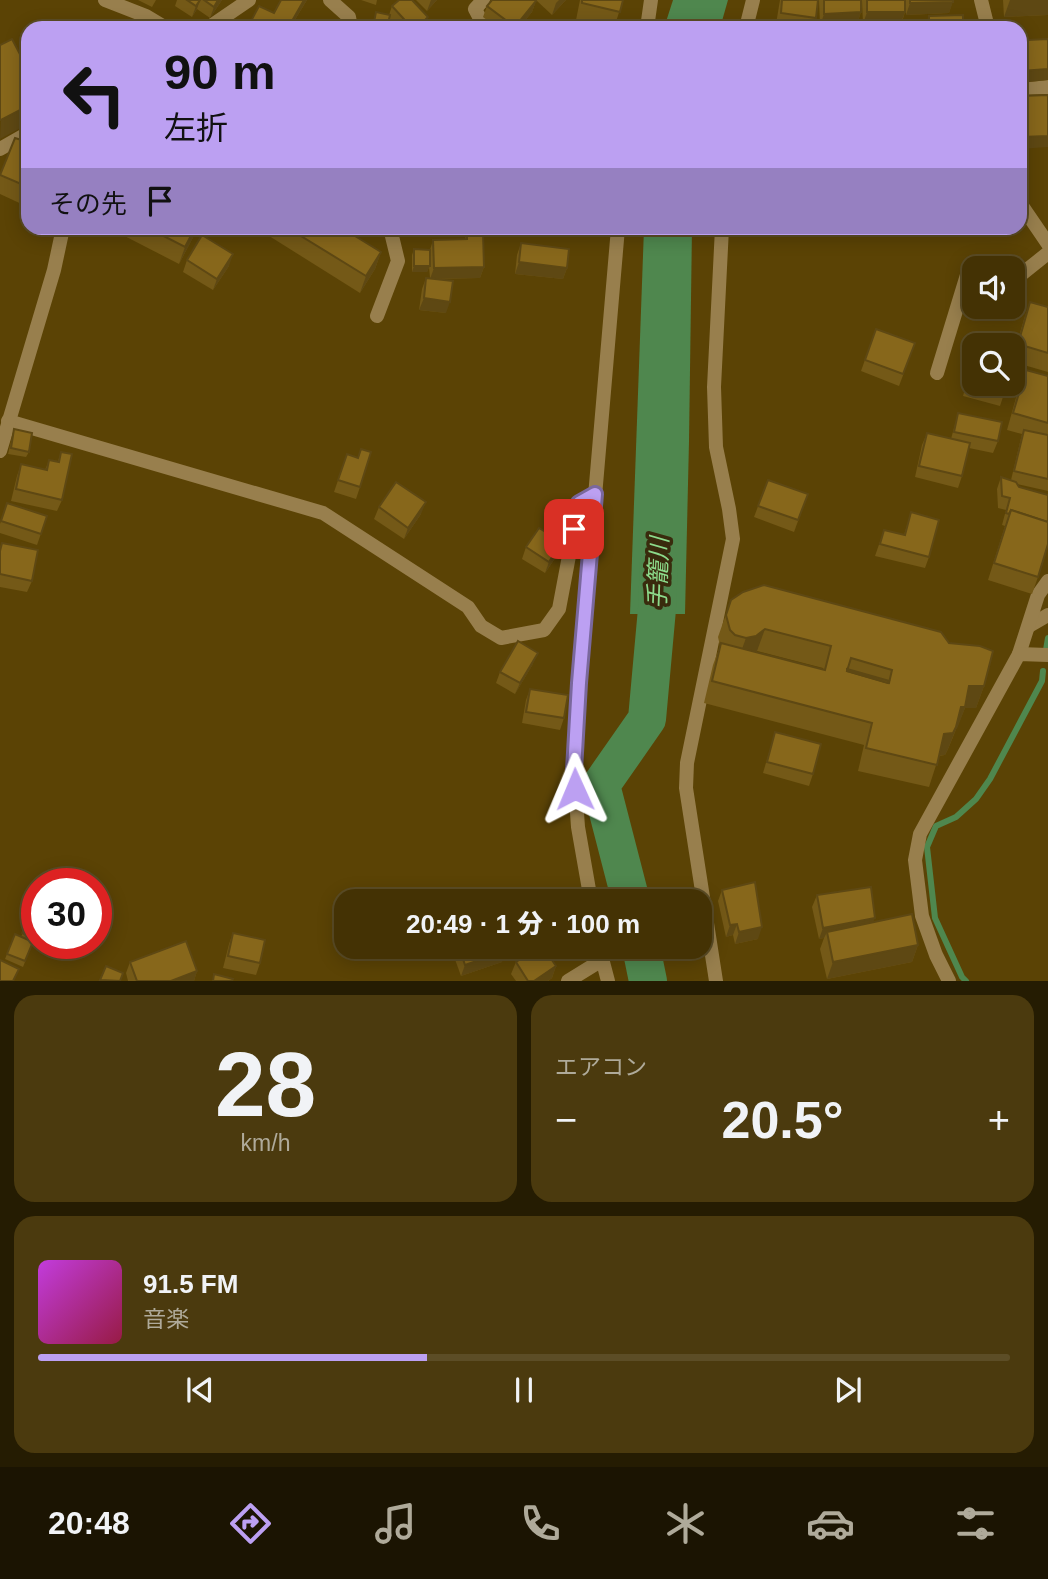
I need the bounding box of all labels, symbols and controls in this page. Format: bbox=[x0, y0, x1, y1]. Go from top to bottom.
text: 90 m bbox=[164, 45, 276, 99]
icon: left bbox=[49, 49, 140, 140]
text: 左折 bbox=[164, 110, 228, 146]
icon: arrive bbox=[141, 182, 179, 220]
text: その先 bbox=[49, 189, 127, 219]
map controls bbox=[962, 256, 1025, 396]
button: sound bbox=[962, 256, 1025, 319]
button: search bbox=[962, 333, 1025, 396]
pin bbox=[544, 499, 604, 559]
icon: arrive bbox=[555, 510, 593, 548]
water label: 手籠川 bbox=[643, 534, 673, 609]
position arrow bbox=[538, 752, 612, 826]
speed limit sign: 30 bbox=[21, 868, 112, 959]
text: 20:49 · 1 分 · 100 m bbox=[406, 909, 640, 939]
text: 28 bbox=[215, 1034, 316, 1135]
text: エアコン bbox=[555, 1054, 647, 1080]
text: 20.5° bbox=[721, 1091, 844, 1149]
text: − bbox=[555, 1099, 577, 1141]
text: + bbox=[988, 1099, 1010, 1141]
text: km/h bbox=[241, 1130, 290, 1156]
text: 91.5 FM bbox=[143, 1269, 238, 1299]
text: 音楽 bbox=[143, 1306, 189, 1332]
icon: previous bbox=[181, 1371, 219, 1409]
icon: pause bbox=[505, 1371, 543, 1409]
icon: next bbox=[829, 1371, 867, 1409]
icon: directions bbox=[226, 1499, 275, 1548]
icon: music bbox=[371, 1499, 420, 1548]
icon: phone bbox=[516, 1499, 565, 1548]
icon: climate bbox=[661, 1499, 710, 1548]
icon: car bbox=[806, 1499, 855, 1548]
icon: filters bbox=[951, 1499, 1000, 1548]
text: 20:48 bbox=[48, 1505, 130, 1541]

